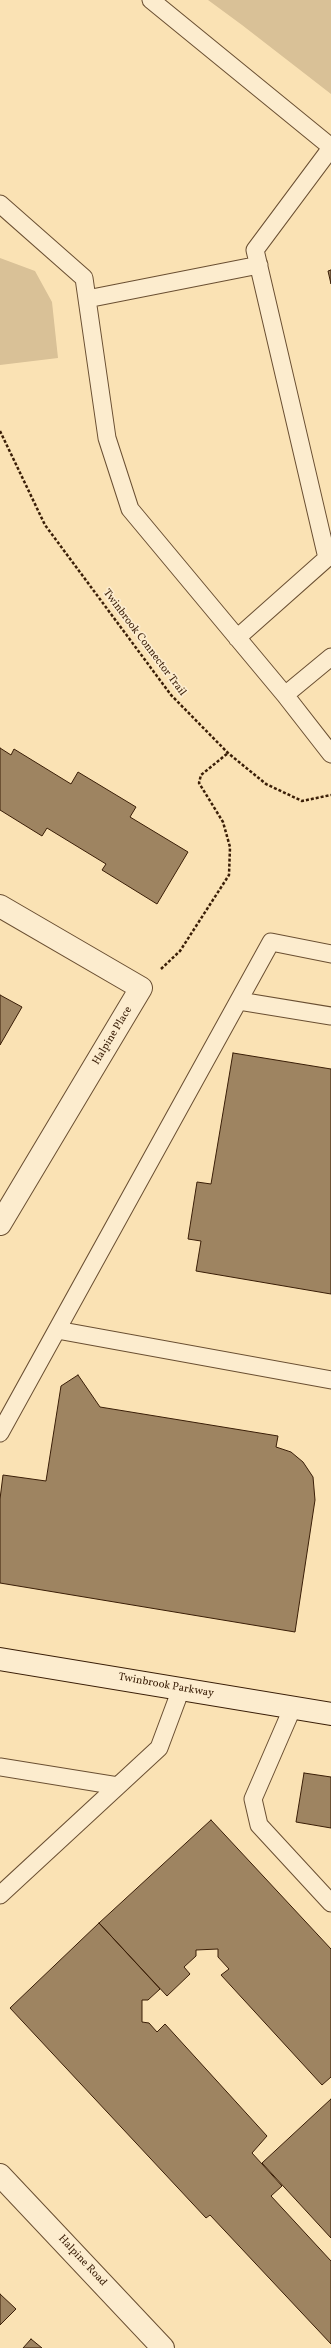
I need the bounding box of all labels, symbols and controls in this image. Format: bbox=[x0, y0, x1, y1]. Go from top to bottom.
street label: Twinbrook Connector Trail bbox=[100, 587, 188, 699]
street label: Halpine Place bbox=[90, 1004, 136, 1068]
street label: Twinbrook Parkway bbox=[117, 1671, 215, 1701]
street label: Halpine Road bbox=[55, 2233, 109, 2289]

